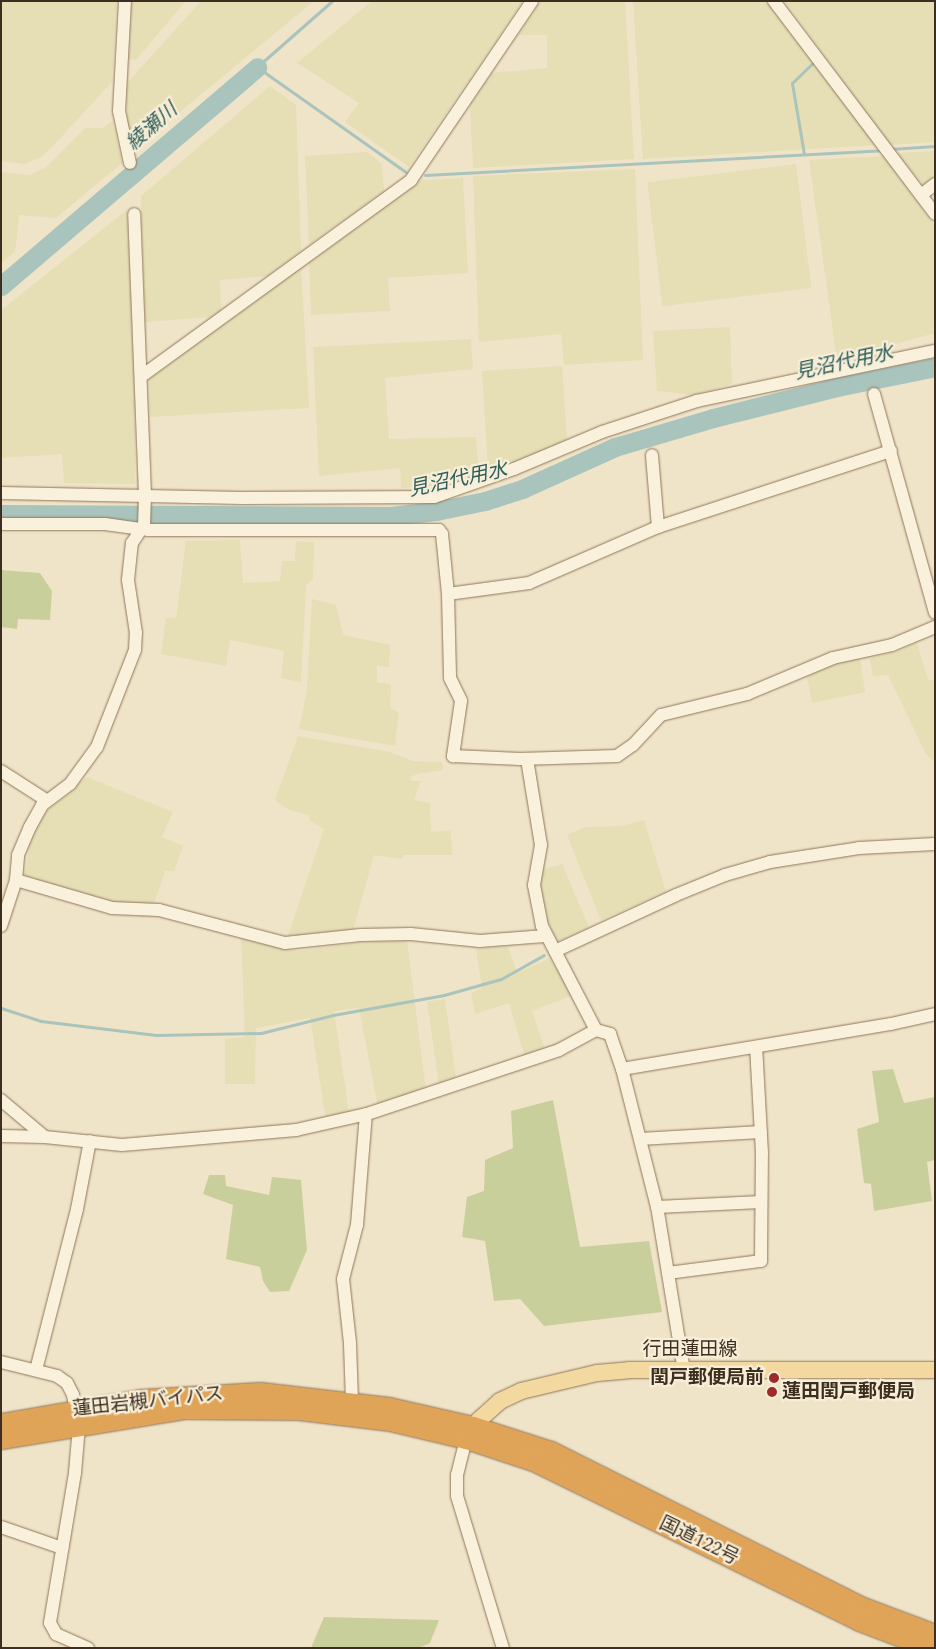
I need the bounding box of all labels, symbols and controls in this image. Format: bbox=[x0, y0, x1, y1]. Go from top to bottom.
water label: 綾瀬川 bbox=[121, 98, 183, 156]
water label: 見沼代用水 bbox=[793, 341, 895, 385]
water label: 見沼代用水 bbox=[407, 458, 509, 502]
street label: 行田蓮田線 bbox=[643, 1339, 737, 1361]
place label: 閏戸郵便局前 bbox=[650, 1367, 764, 1389]
marker: 閏戸郵便局前 bbox=[768, 1372, 780, 1384]
place label: 蓮田閏戸郵便局 bbox=[782, 1381, 915, 1403]
street label: 蓮田岩槻バイパス bbox=[71, 1383, 225, 1421]
marker: 蓮田閏戸郵便局 bbox=[766, 1386, 778, 1398]
street label: 国道122号 bbox=[656, 1512, 742, 1570]

